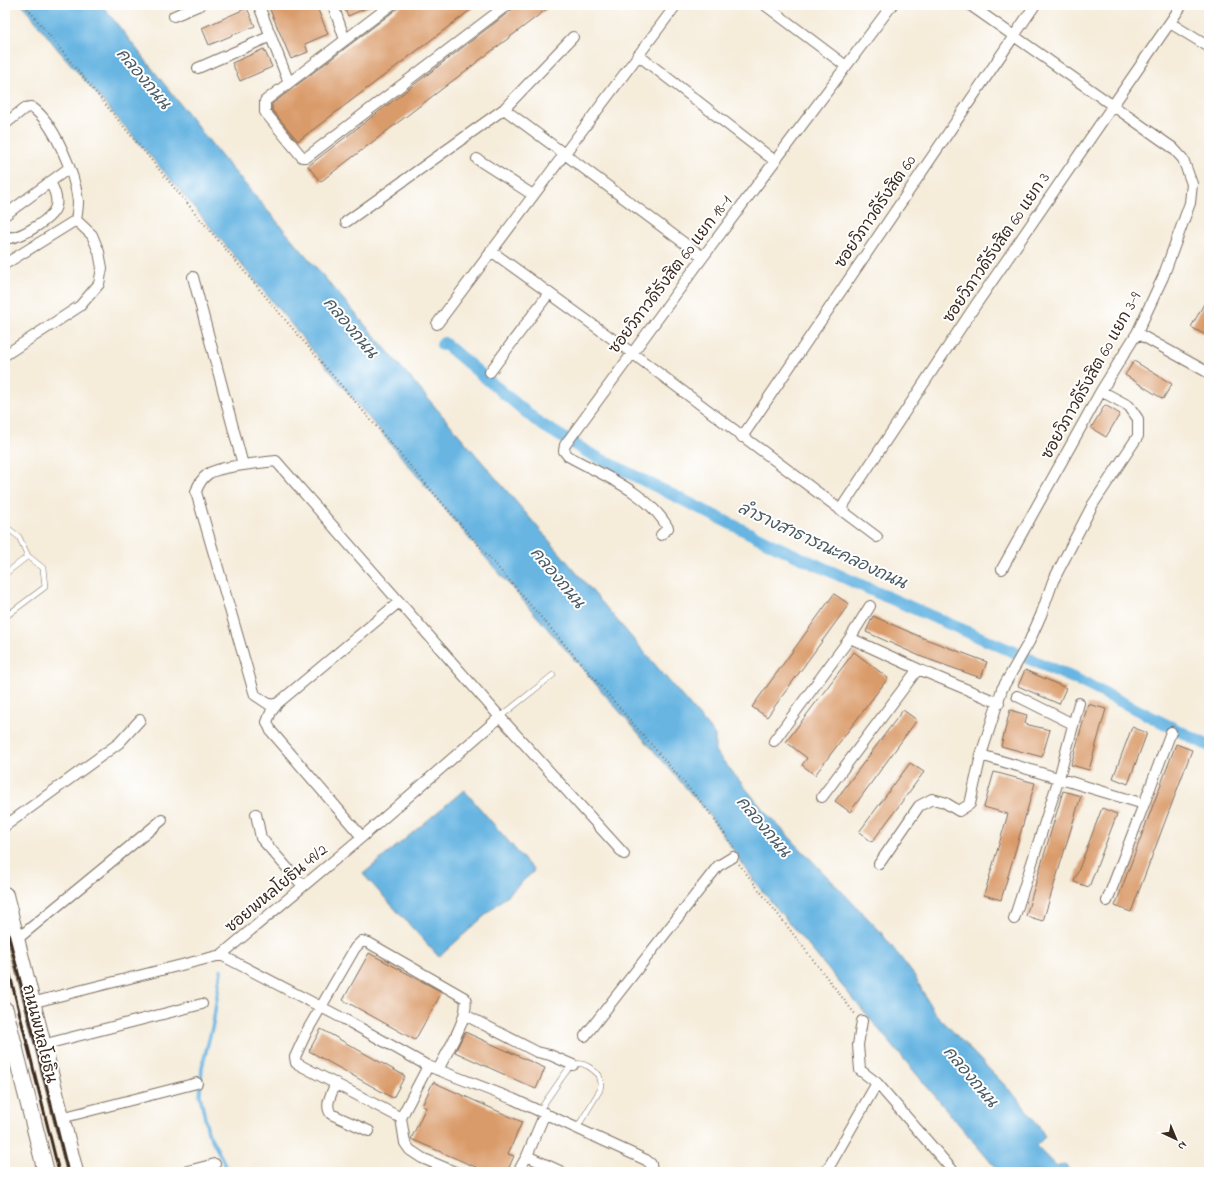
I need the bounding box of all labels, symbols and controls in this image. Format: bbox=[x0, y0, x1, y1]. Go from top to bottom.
water label: คลองถนน bbox=[110, 43, 177, 116]
street label: ซอยวิภาวดีรังสิต 60 bbox=[829, 151, 923, 273]
street label: ซอยวิภาวดีรังสิต 60 แยก 3 bbox=[937, 168, 1057, 328]
street label: ซอยวิภาวดีรังสิต 60 แยก 18-1 bbox=[603, 191, 739, 359]
street label: ซอยวิภาวดีรังสิต 60 แยก 3-9 bbox=[1036, 288, 1148, 464]
water label: คลองถนน bbox=[317, 292, 384, 365]
water label: ลำรางสาธารณะคลองถนน bbox=[733, 496, 911, 596]
water label: คลองถนน bbox=[524, 542, 591, 615]
water label: คลองถนน bbox=[730, 791, 797, 864]
street label: ซอยพหลโยธิน 49/2 bbox=[220, 838, 334, 939]
street label: ถนนพหลโยธิน bbox=[15, 982, 64, 1086]
water label: คลองถนน bbox=[937, 1041, 1004, 1114]
north arrow bbox=[1156, 1119, 1196, 1159]
text: N bbox=[1174, 1137, 1190, 1154]

